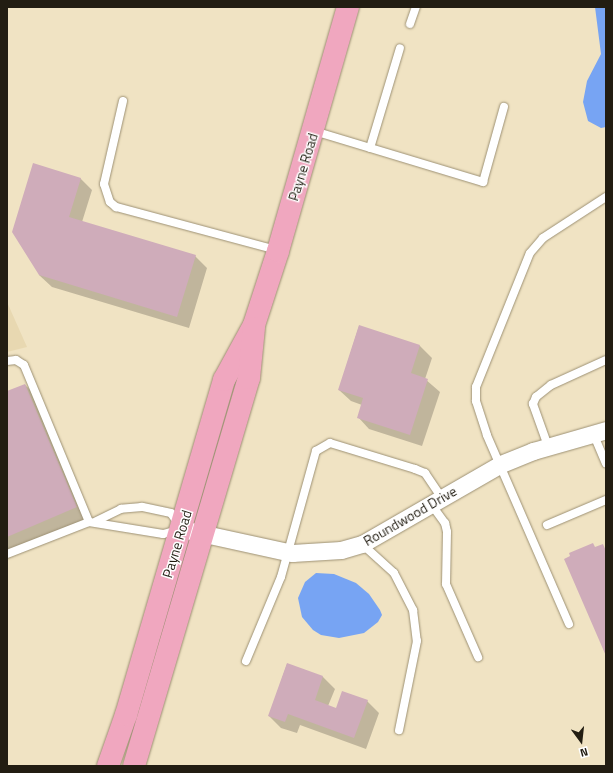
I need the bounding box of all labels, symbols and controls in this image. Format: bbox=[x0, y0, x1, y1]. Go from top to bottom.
street label: Payne Road bbox=[285, 131, 321, 203]
street label: Roundwood Drive bbox=[360, 483, 460, 549]
street label: Payne Road bbox=[159, 508, 195, 580]
north arrow bbox=[561, 721, 601, 761]
text: N bbox=[578, 744, 590, 761]

